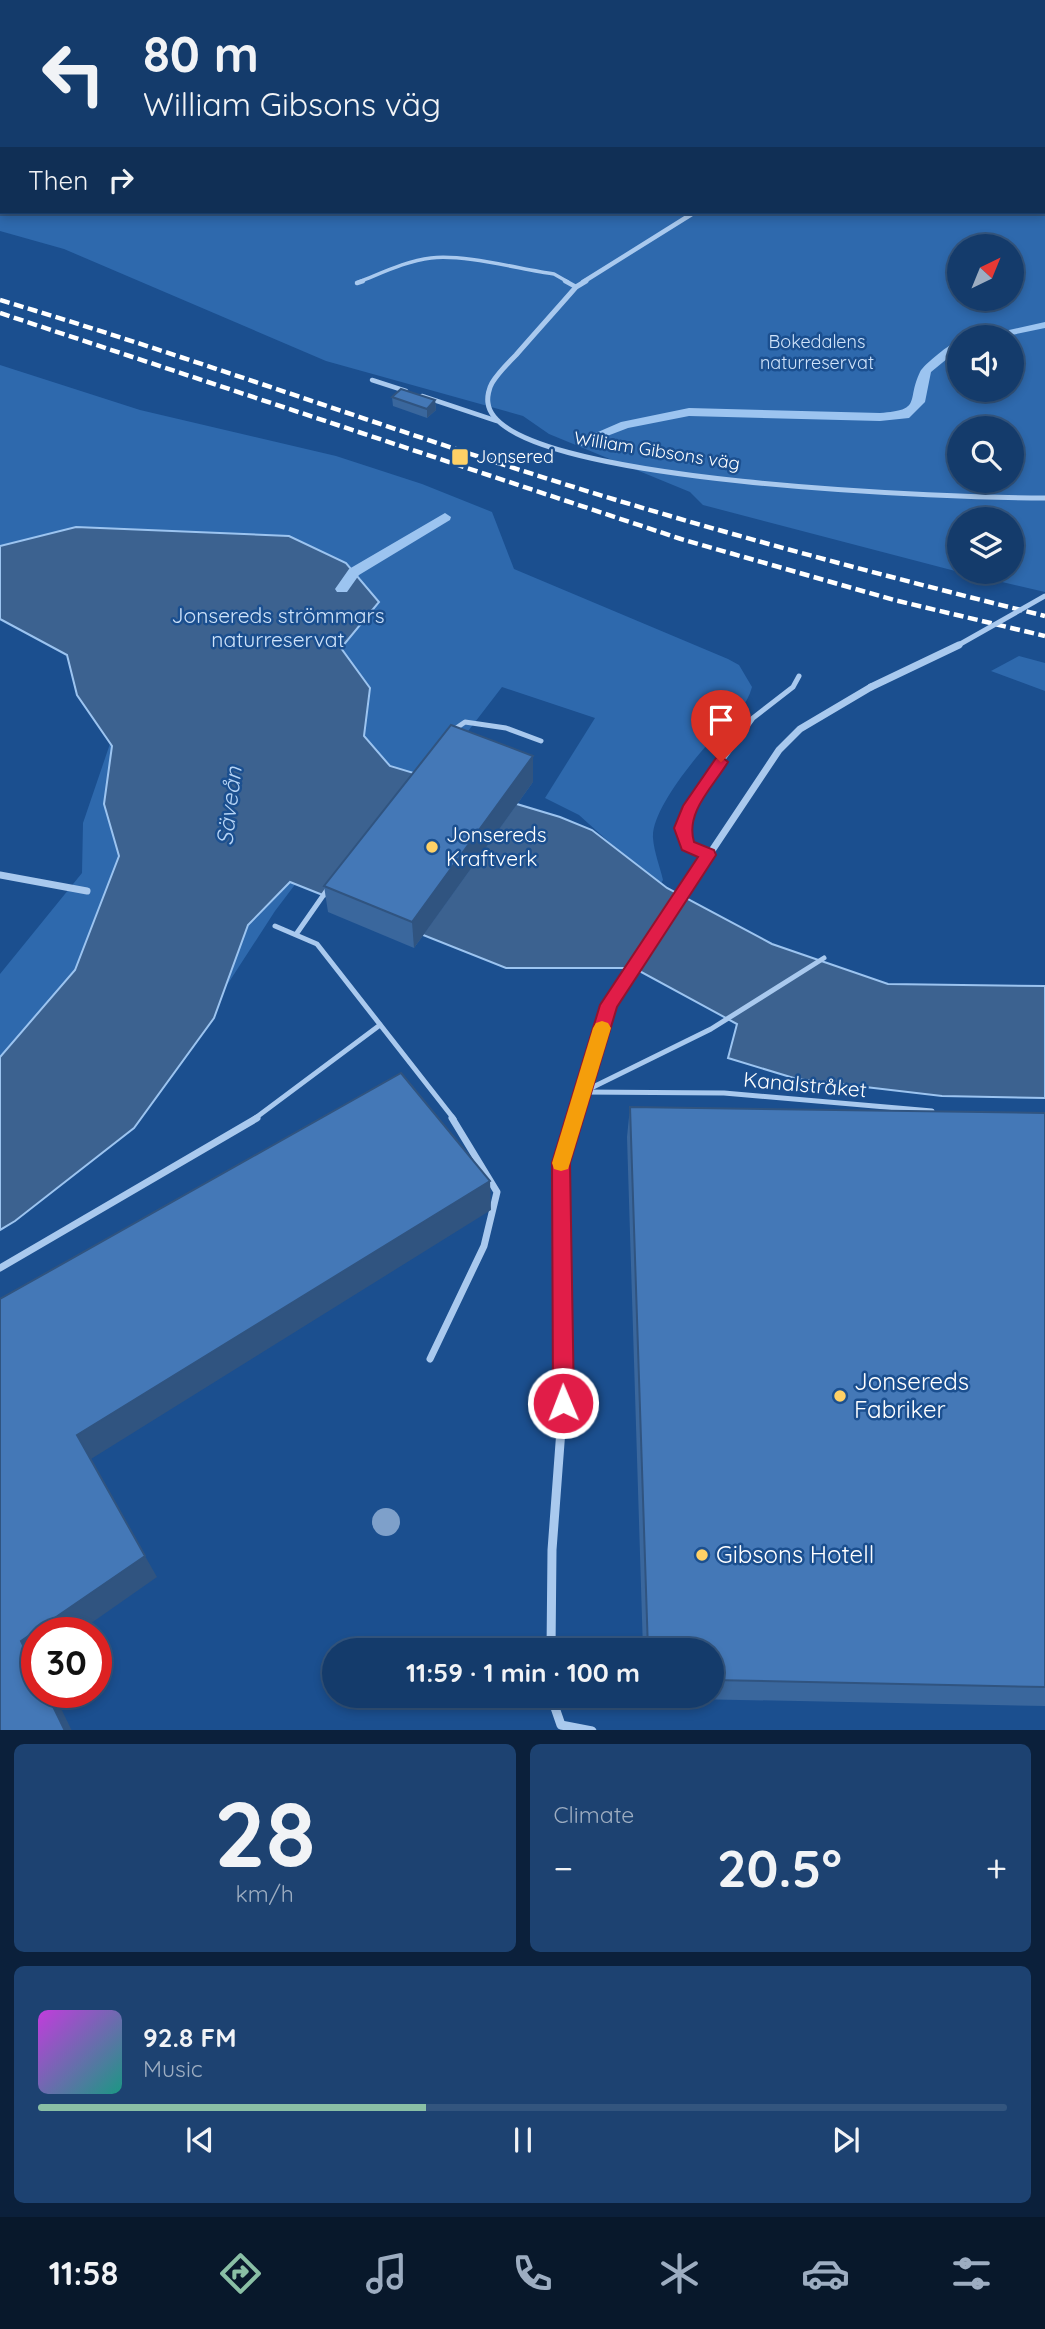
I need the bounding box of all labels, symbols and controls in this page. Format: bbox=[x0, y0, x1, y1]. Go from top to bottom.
text: 80 m bbox=[143, 23, 259, 84]
icon: left bbox=[28, 28, 119, 119]
text: William Gibsons väg bbox=[143, 84, 441, 124]
icon: right bbox=[102, 161, 140, 199]
text: Then bbox=[28, 164, 88, 197]
north arrow bbox=[947, 234, 1024, 312]
map controls bbox=[947, 234, 1024, 584]
button: sound bbox=[947, 325, 1024, 402]
park label: Bokedalens naturreservat bbox=[760, 330, 874, 374]
button: search bbox=[947, 416, 1024, 493]
street label: William Gibsons väg bbox=[573, 426, 742, 475]
place label: Jonsered bbox=[476, 445, 554, 468]
marker: Jonsered bbox=[450, 447, 470, 467]
button: layers bbox=[947, 507, 1024, 584]
park label: Jonsereds strömmars naturreservat bbox=[171, 602, 385, 652]
pin bbox=[691, 690, 751, 762]
icon: arrive bbox=[702, 701, 740, 739]
water label: Säveån bbox=[209, 764, 248, 847]
place label: Jonsereds Kraftverk bbox=[446, 821, 547, 871]
marker: Jonsereds Kraftverk bbox=[424, 839, 440, 855]
street label: Kanalstråket bbox=[742, 1066, 868, 1102]
position arrow bbox=[526, 1366, 600, 1440]
place label: Jonsereds Fabriker bbox=[854, 1366, 969, 1424]
marker: Jonsereds Fabriker bbox=[832, 1388, 848, 1404]
place label: Gibsons Hotell bbox=[716, 1539, 874, 1569]
marker: Gibsons Hotell bbox=[694, 1547, 710, 1563]
speed limit sign: 30 bbox=[21, 1617, 112, 1708]
text: 11:59 · 1 min · 100 m bbox=[406, 1656, 640, 1689]
text: 28 bbox=[214, 1776, 316, 1890]
text: Climate bbox=[554, 1800, 634, 1829]
text: 20.5° bbox=[717, 1835, 842, 1900]
text: − bbox=[554, 1844, 573, 1892]
text: + bbox=[986, 1844, 1007, 1892]
text: km/h bbox=[236, 1879, 294, 1908]
text: 92.8 FM bbox=[143, 2021, 236, 2054]
text: Music bbox=[143, 2054, 203, 2083]
icon: previous bbox=[181, 2121, 219, 2159]
icon: pause bbox=[504, 2121, 542, 2159]
icon: next bbox=[827, 2121, 865, 2159]
icon: directions bbox=[216, 2249, 265, 2298]
icon: music bbox=[362, 2249, 411, 2298]
icon: phone bbox=[508, 2249, 557, 2298]
icon: climate bbox=[655, 2249, 704, 2298]
icon: car bbox=[801, 2249, 850, 2298]
icon: filters bbox=[947, 2249, 996, 2298]
text: 11:58 bbox=[49, 2253, 118, 2293]

